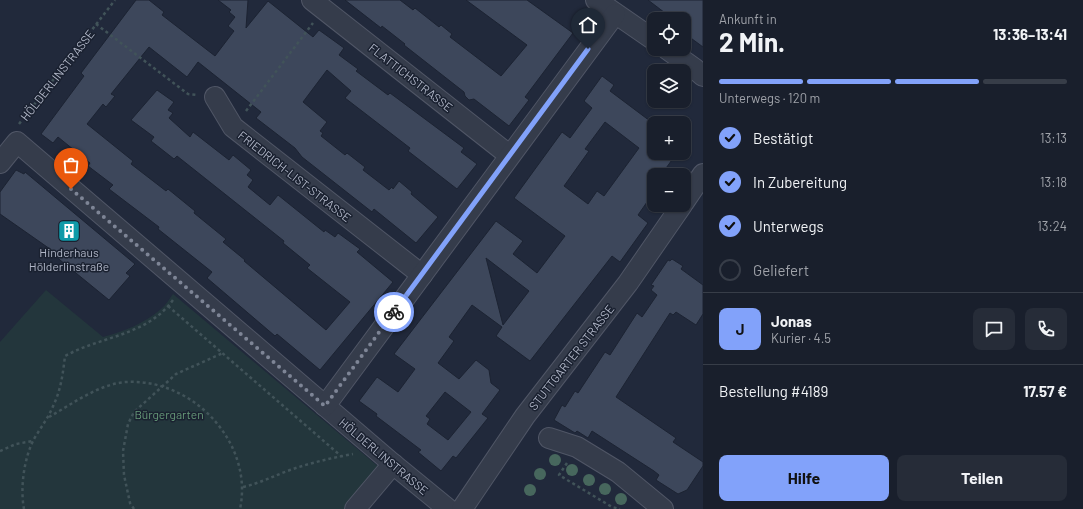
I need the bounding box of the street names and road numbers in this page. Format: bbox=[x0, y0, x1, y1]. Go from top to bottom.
street label: HÖLDERLINSTRASSE bbox=[17, 27, 97, 123]
street label: FLATTICHSTRASSE bbox=[366, 40, 456, 114]
street label: FRIEDRICH-LIST-STRASSE bbox=[236, 128, 354, 224]
street label: STUTTGARTER STRASSE bbox=[526, 302, 616, 412]
street label: HÖLDERLINSTRASSE bbox=[337, 415, 431, 497]

